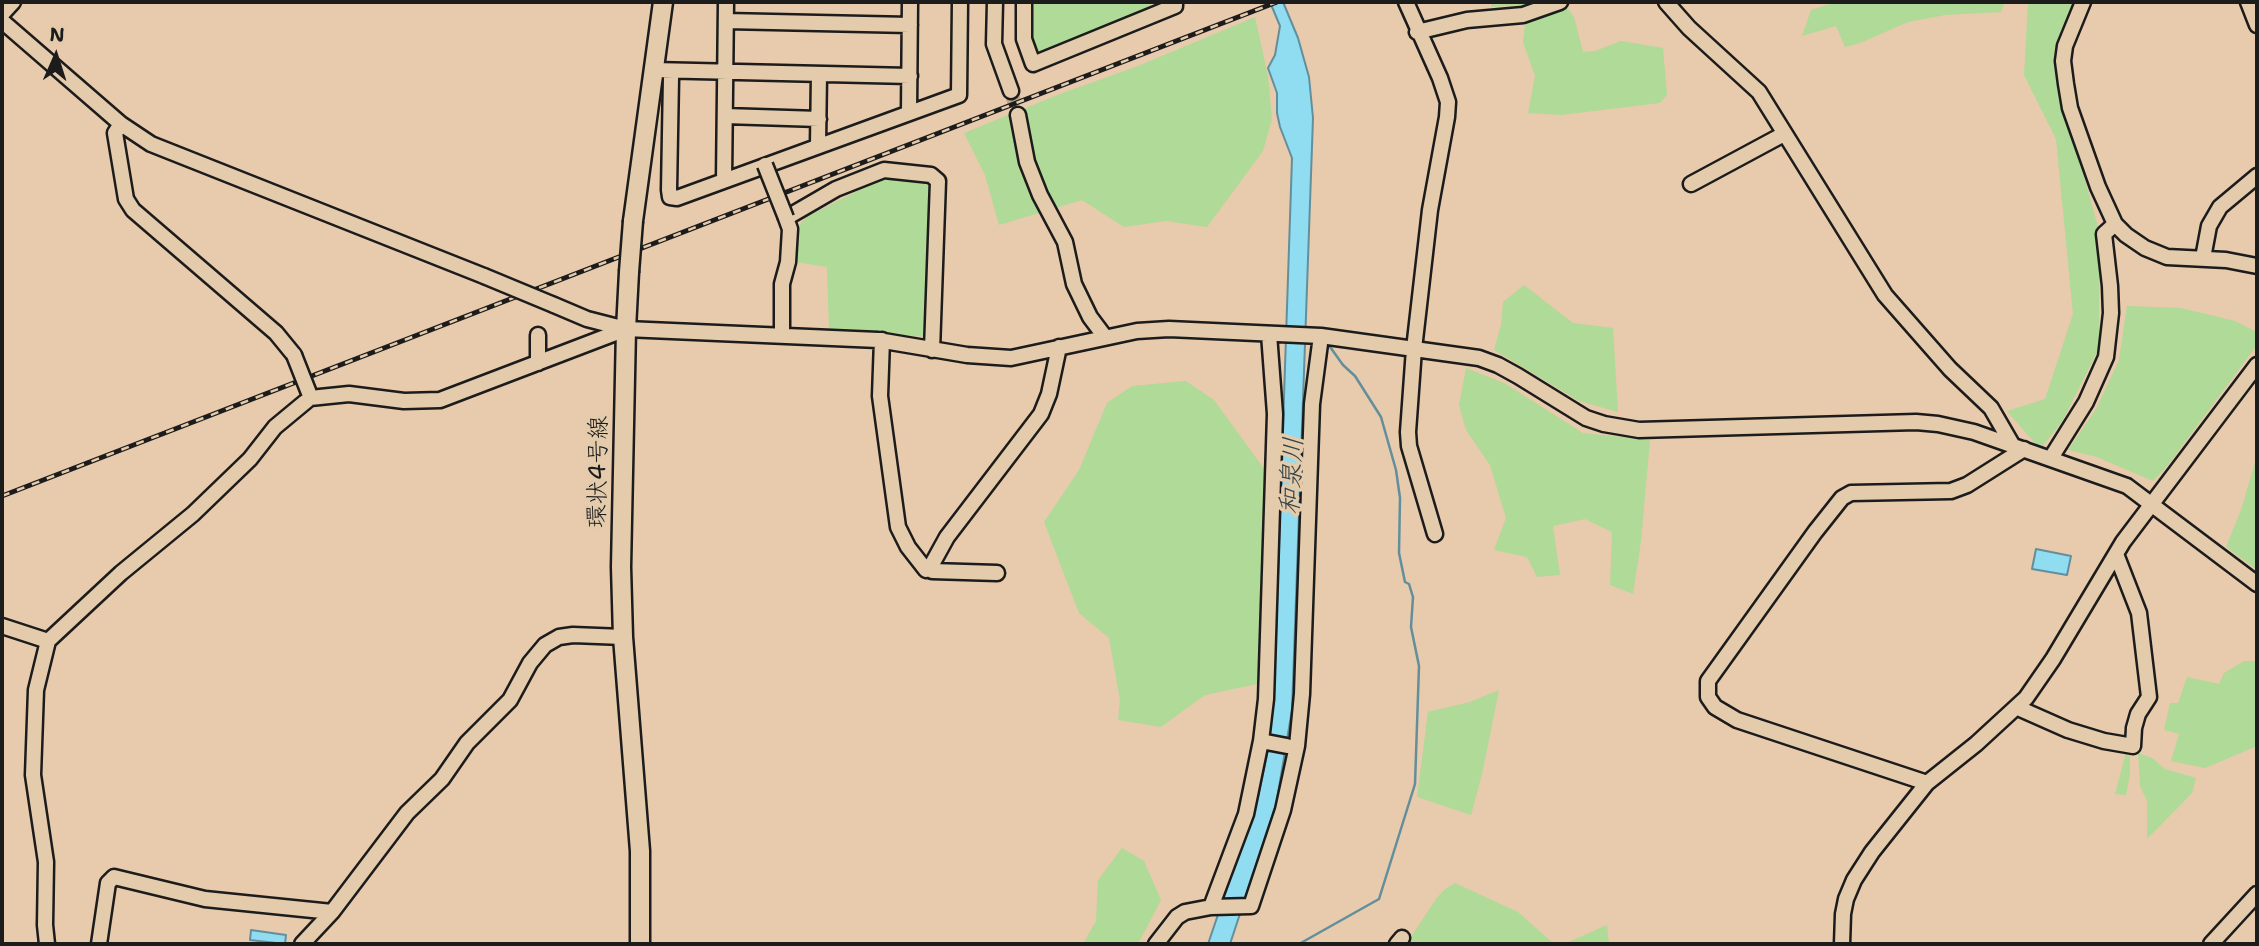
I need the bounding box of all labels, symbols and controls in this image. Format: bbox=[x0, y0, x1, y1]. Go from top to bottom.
north arrow bbox=[21, 21, 91, 91]
text: N bbox=[49, 22, 65, 47]
street label: 環状4号線 bbox=[584, 415, 614, 529]
water label: 和泉川 bbox=[1275, 436, 1311, 516]

